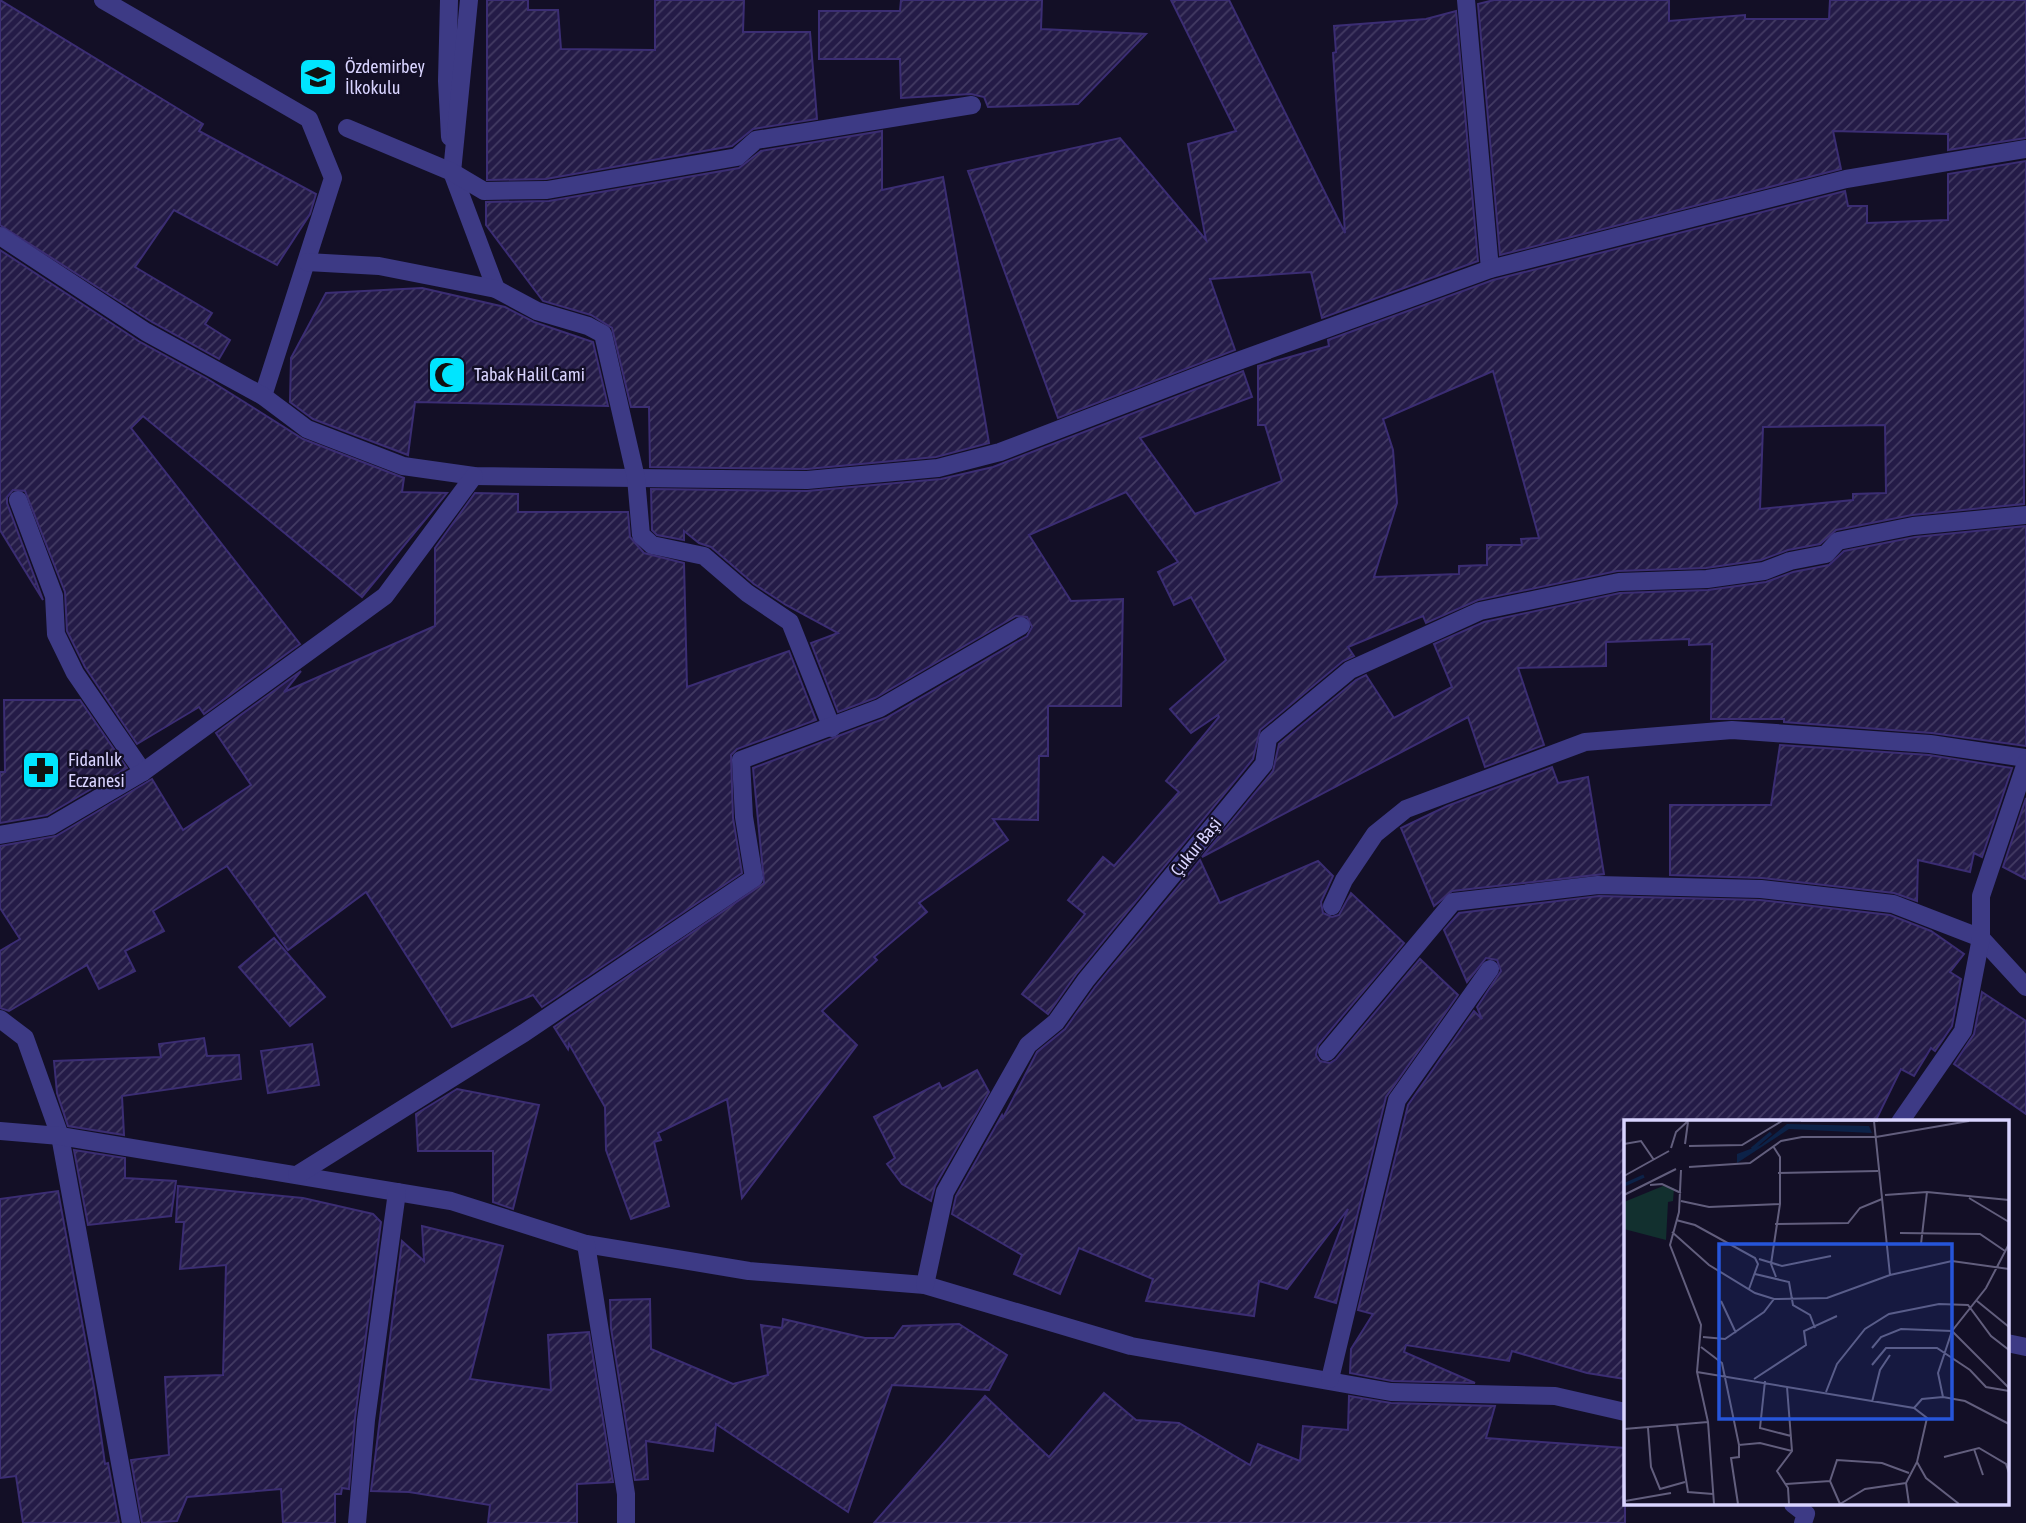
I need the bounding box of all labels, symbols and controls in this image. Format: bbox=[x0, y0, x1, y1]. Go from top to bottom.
school or university icon: Özdemirbey İlkokulu bbox=[297, 56, 339, 98]
place label: Özdemirbey İlkokulu bbox=[345, 56, 425, 98]
mosque icon: Tabak Halil Cami bbox=[426, 354, 468, 396]
place label: Tabak Halil Cami bbox=[474, 364, 585, 385]
pharmacy icon: Fidanlık Eczanesi bbox=[20, 749, 62, 791]
place label: Fidanlık Eczanesi bbox=[68, 749, 125, 791]
street label: Çukur Başi bbox=[1166, 813, 1225, 880]
inset map bbox=[1624, 1120, 2008, 1506]

